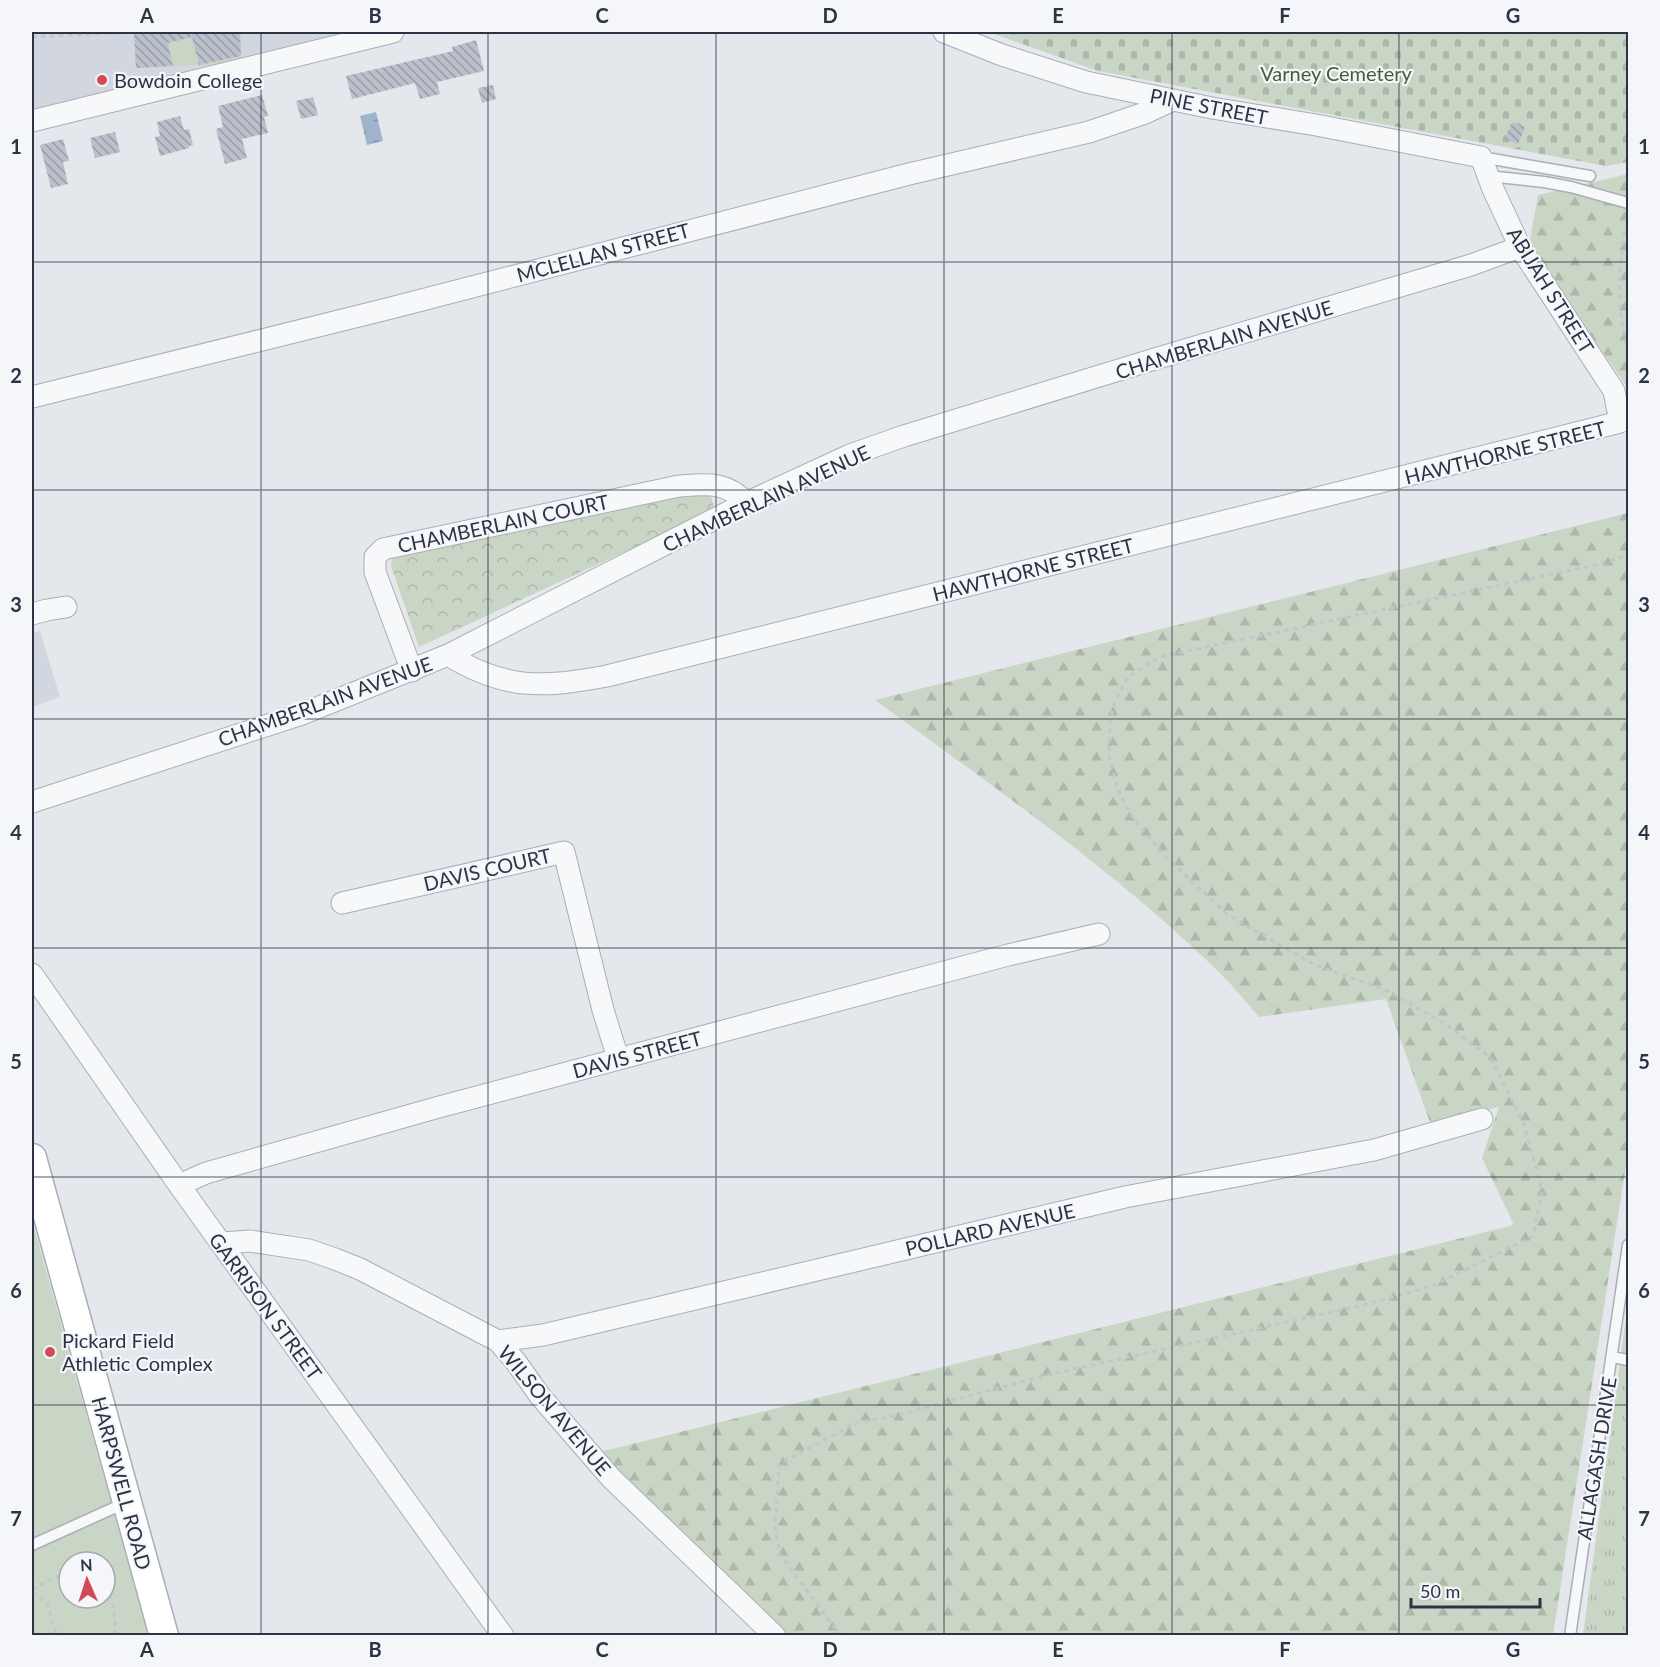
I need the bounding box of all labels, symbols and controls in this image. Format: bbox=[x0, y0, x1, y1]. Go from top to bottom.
text: A bbox=[139, 3, 154, 27]
text: B bbox=[368, 3, 382, 27]
text: C bbox=[595, 3, 609, 27]
text: D bbox=[822, 3, 838, 27]
text: E bbox=[1052, 3, 1064, 27]
text: F bbox=[1279, 3, 1291, 27]
text: G bbox=[1506, 3, 1520, 27]
park label: Varney Cemetery bbox=[1260, 61, 1412, 85]
place label: Bowdoin College bbox=[114, 68, 262, 92]
marker: Bowdoin College bbox=[95, 73, 109, 87]
street label: PINE STREET bbox=[1148, 83, 1270, 129]
text: 1 bbox=[10, 134, 22, 158]
text: 1 bbox=[1638, 134, 1650, 158]
street label: MCLELLAN STREET bbox=[514, 217, 692, 287]
street label: ABIJAH STREET bbox=[1503, 222, 1600, 358]
street label: CHAMBERLAIN AVENUE bbox=[1112, 294, 1336, 384]
text: 2 bbox=[10, 363, 22, 387]
text: 2 bbox=[1638, 363, 1650, 387]
street label: HAWTHORNE STREET bbox=[1402, 415, 1608, 489]
street label: CHAMBERLAIN AVENUE bbox=[659, 439, 873, 557]
street label: CHAMBERLAIN COURT bbox=[395, 489, 611, 557]
street label: HAWTHORNE STREET bbox=[930, 532, 1136, 606]
text: 3 bbox=[10, 592, 22, 616]
text: 3 bbox=[1638, 592, 1650, 616]
street label: CHAMBERLAIN AVENUE bbox=[215, 651, 435, 751]
text: 4 bbox=[10, 820, 22, 844]
text: 4 bbox=[1638, 820, 1650, 844]
street label: DAVIS COURT bbox=[421, 843, 553, 895]
street label: DAVIS STREET bbox=[570, 1025, 704, 1083]
text: 5 bbox=[10, 1049, 22, 1073]
text: 5 bbox=[1638, 1049, 1650, 1073]
street label: POLLARD AVENUE bbox=[903, 1198, 1077, 1260]
street label: GARRISON STREET bbox=[205, 1228, 328, 1384]
text: 6 bbox=[10, 1278, 22, 1302]
text: 6 bbox=[1638, 1278, 1650, 1302]
place label: Pickard Field Athletic Complex bbox=[62, 1328, 213, 1375]
street label: WILSON AVENUE bbox=[494, 1340, 616, 1480]
marker: Pickard Field Athletic Complex bbox=[43, 1345, 57, 1359]
street label: ALLAGASH DRIVE bbox=[1571, 1375, 1621, 1541]
street label: HARPSWELL ROAD bbox=[87, 1394, 157, 1572]
text: 7 bbox=[10, 1506, 22, 1530]
text: 7 bbox=[1638, 1506, 1650, 1530]
north arrow bbox=[57, 1550, 117, 1610]
text: N bbox=[80, 1555, 93, 1574]
scale bar bbox=[1411, 1571, 1540, 1609]
text: 50 m bbox=[1420, 1580, 1460, 1602]
text: A bbox=[139, 1637, 154, 1661]
text: B bbox=[368, 1637, 382, 1661]
text: C bbox=[595, 1637, 609, 1661]
text: D bbox=[822, 1637, 838, 1661]
text: E bbox=[1052, 1637, 1064, 1661]
text: F bbox=[1279, 1637, 1291, 1661]
text: G bbox=[1506, 1637, 1520, 1661]

